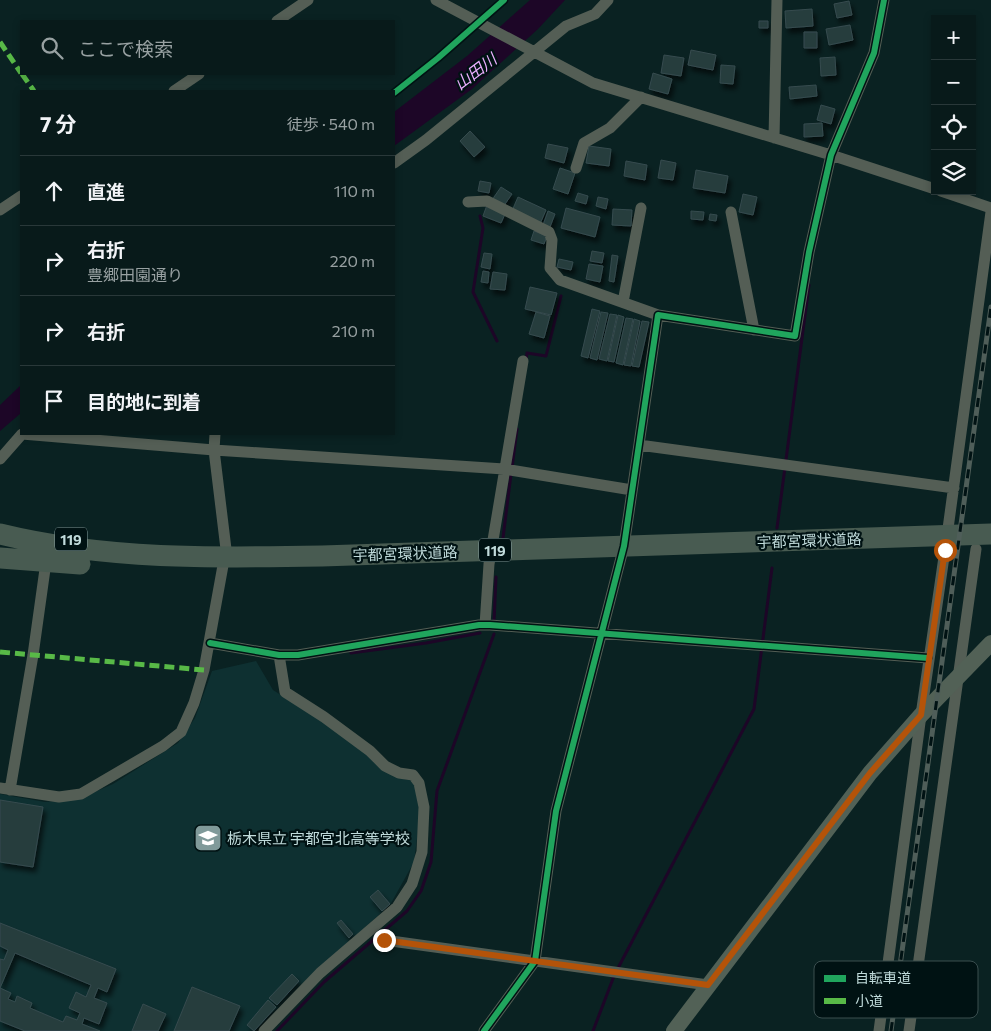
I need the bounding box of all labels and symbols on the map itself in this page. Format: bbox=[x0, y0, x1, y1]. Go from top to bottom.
water label: 山田川 bbox=[450, 48, 501, 93]
road number: 119 bbox=[55, 528, 87, 550]
street label: 宇都宮環状道路 bbox=[756, 529, 862, 551]
road number: 119 bbox=[479, 538, 511, 562]
route start bbox=[934, 539, 957, 562]
street label: 宇都宮環状道路 bbox=[352, 542, 458, 564]
school or university icon: 栃木県立 宇都宮北高等学校 bbox=[193, 823, 223, 853]
place label: 栃木県立 宇都宮北高等学校 bbox=[227, 829, 410, 847]
route end bbox=[373, 929, 396, 952]
legend bbox=[814, 961, 978, 1018]
text: 自転車道 bbox=[855, 969, 911, 986]
text: 小道 bbox=[855, 992, 883, 1009]

